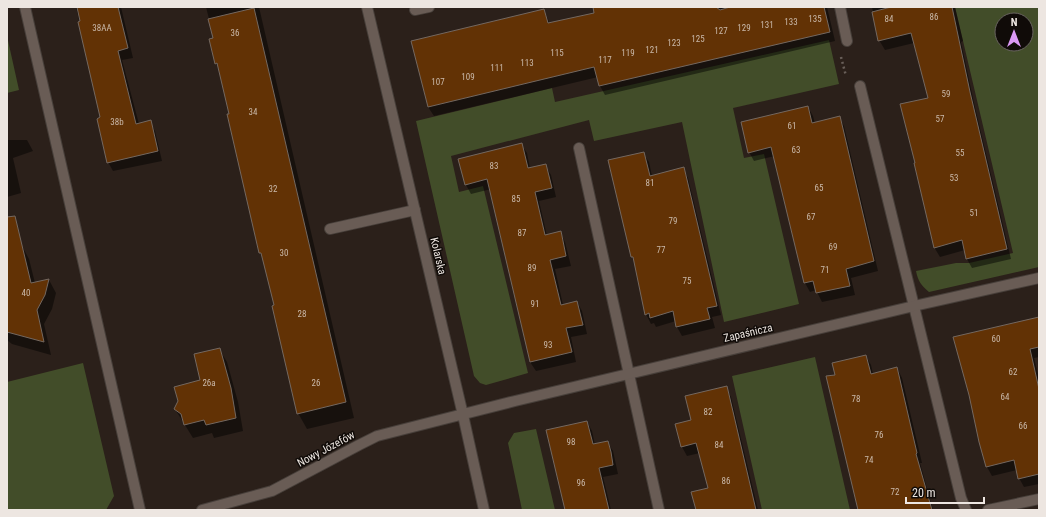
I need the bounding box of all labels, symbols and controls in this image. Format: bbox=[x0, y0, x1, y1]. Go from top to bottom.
house number: 86 bbox=[930, 12, 938, 22]
north arrow bbox=[994, 12, 1034, 52]
house number: 135 bbox=[808, 14, 822, 24]
house number: 84 bbox=[885, 14, 894, 24]
text: N bbox=[1011, 16, 1018, 29]
house number: 133 bbox=[784, 17, 798, 27]
house number: 131 bbox=[760, 20, 774, 30]
house number: 38AA bbox=[92, 23, 112, 33]
house number: 129 bbox=[737, 23, 751, 33]
house number: 127 bbox=[714, 26, 728, 36]
house number: 36 bbox=[231, 28, 239, 38]
house number: 125 bbox=[691, 34, 705, 44]
house number: 123 bbox=[667, 38, 681, 48]
house number: 121 bbox=[645, 45, 659, 55]
house number: 115 bbox=[550, 48, 564, 58]
house number: 119 bbox=[621, 48, 635, 58]
house number: 117 bbox=[598, 55, 612, 65]
house number: 113 bbox=[520, 58, 534, 68]
house number: 111 bbox=[490, 63, 504, 73]
house number: 109 bbox=[461, 72, 475, 82]
house number: 107 bbox=[431, 77, 445, 87]
house number: 59 bbox=[942, 89, 950, 99]
house number: 34 bbox=[249, 107, 258, 117]
house number: 57 bbox=[936, 114, 945, 124]
house number: 38b bbox=[110, 117, 124, 127]
house number: 61 bbox=[788, 121, 796, 131]
house number: 63 bbox=[792, 145, 800, 155]
house number: 55 bbox=[956, 148, 965, 158]
house number: 83 bbox=[490, 161, 498, 171]
house number: 53 bbox=[950, 173, 958, 183]
house number: 81 bbox=[646, 178, 654, 188]
house number: 65 bbox=[815, 183, 824, 193]
house number: 32 bbox=[269, 184, 278, 194]
house number: 85 bbox=[512, 194, 521, 204]
house number: 51 bbox=[970, 208, 978, 218]
house number: 67 bbox=[807, 212, 816, 222]
house number: 79 bbox=[669, 216, 677, 226]
house number: 87 bbox=[518, 228, 527, 238]
street label: Kolarska bbox=[427, 236, 449, 276]
house number: 69 bbox=[829, 242, 837, 252]
house number: 77 bbox=[657, 245, 666, 255]
house number: 30 bbox=[280, 248, 288, 258]
house number: 89 bbox=[528, 263, 536, 273]
house number: 71 bbox=[821, 265, 829, 275]
house number: 75 bbox=[683, 276, 692, 286]
house number: 40 bbox=[22, 288, 30, 298]
house number: 91 bbox=[531, 299, 539, 309]
house number: 28 bbox=[298, 309, 306, 319]
street label: Zapaśnicza bbox=[722, 321, 774, 345]
house number: 60 bbox=[992, 334, 1000, 344]
house number: 93 bbox=[544, 340, 552, 350]
house number: 62 bbox=[1009, 367, 1018, 377]
house number: 26a bbox=[202, 378, 216, 388]
house number: 26 bbox=[312, 378, 320, 388]
house number: 64 bbox=[1001, 392, 1010, 402]
house number: 78 bbox=[852, 394, 860, 404]
house number: 82 bbox=[704, 407, 713, 417]
house number: 66 bbox=[1019, 421, 1027, 431]
street label: Nowy Józefów bbox=[295, 428, 357, 470]
house number: 76 bbox=[875, 430, 883, 440]
house number: 98 bbox=[567, 437, 575, 447]
house number: 84 bbox=[715, 440, 724, 450]
house number: 74 bbox=[865, 455, 874, 465]
house number: 86 bbox=[722, 476, 730, 486]
house number: 96 bbox=[577, 478, 585, 488]
scale bar bbox=[906, 479, 984, 505]
text: 20 m bbox=[912, 486, 936, 500]
house number: 72 bbox=[891, 487, 900, 497]

